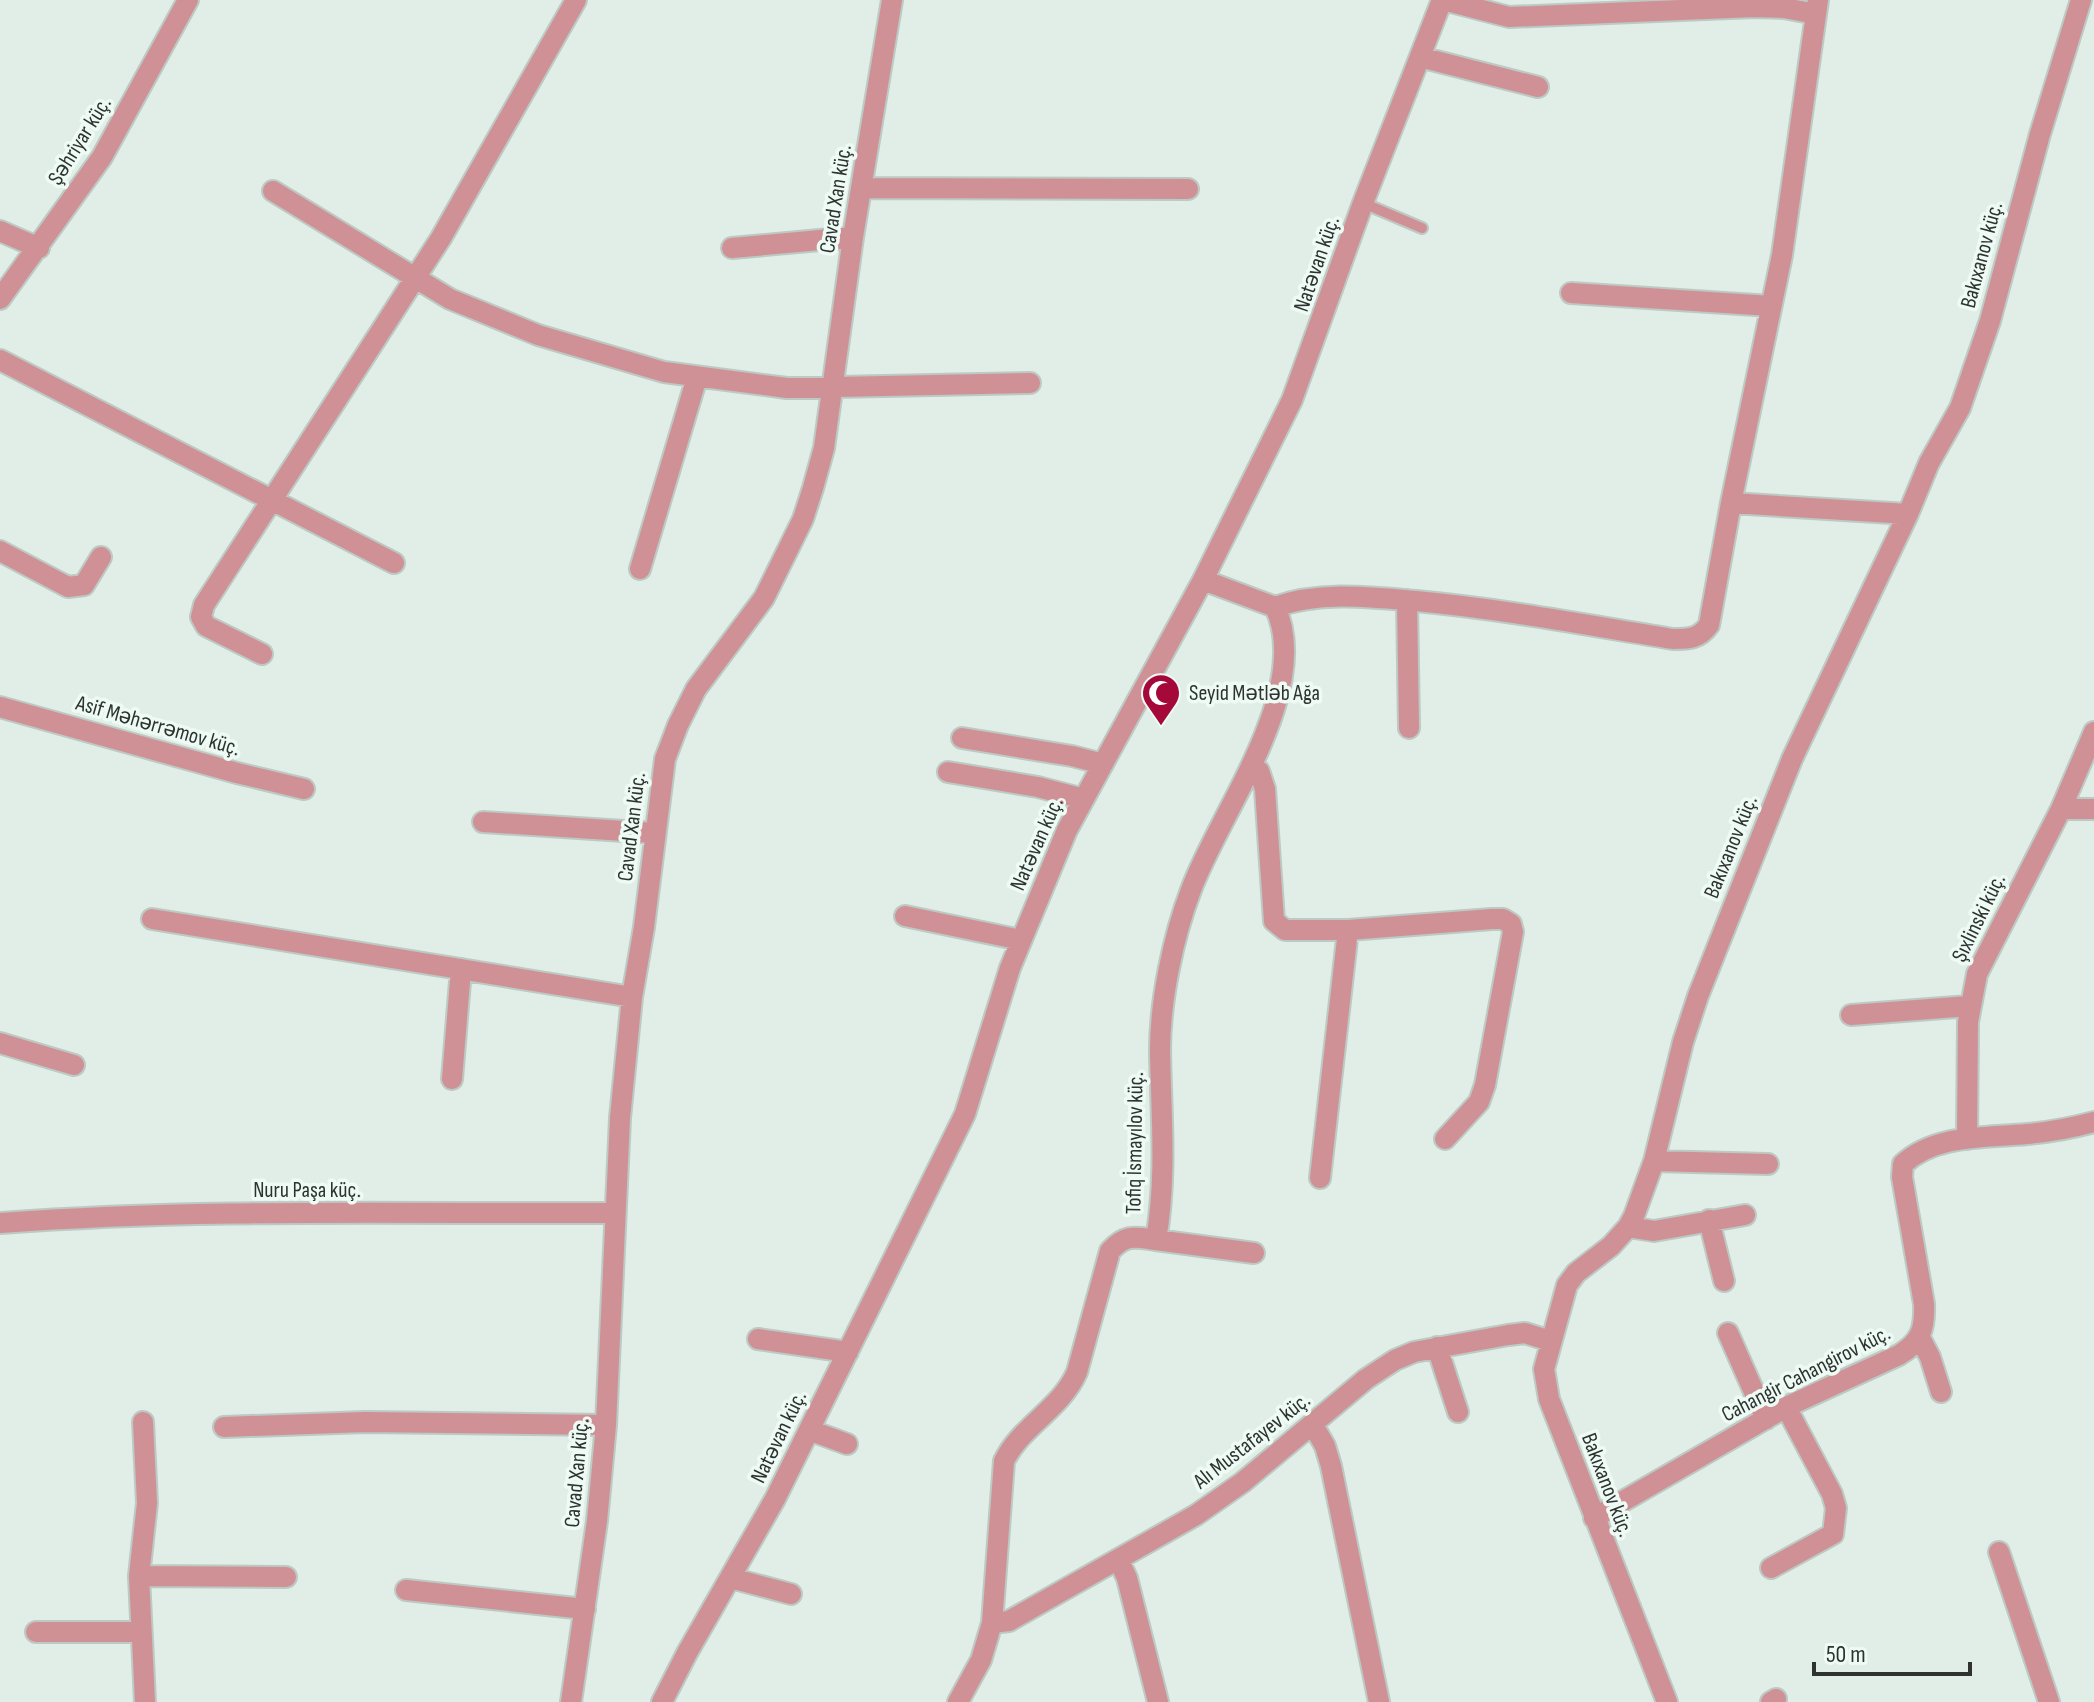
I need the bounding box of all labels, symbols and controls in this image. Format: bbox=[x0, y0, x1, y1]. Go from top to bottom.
street label: Şəhriyar küç. bbox=[42, 92, 118, 190]
street label: Cavad Xan küç. bbox=[814, 143, 858, 255]
street label: Bakıxanov küç. bbox=[1955, 199, 2009, 311]
street label: Natəvan küç. bbox=[1288, 213, 1346, 315]
mosque icon: Seyid Mətləb Ağa bbox=[1140, 672, 1182, 727]
place label: Seyid Mətləb Ağa bbox=[1189, 680, 1320, 707]
street label: Asif Məhərrəmov küç. bbox=[72, 689, 243, 762]
street label: Cavad Xan küç. bbox=[612, 771, 652, 883]
street label: Bakıxanov küç. bbox=[1698, 792, 1764, 902]
street label: Natəvan küç. bbox=[1004, 793, 1070, 895]
street label: Şıxlinski küç. bbox=[1946, 870, 2012, 966]
street label: Tofiq İsmayılov küç. bbox=[1120, 1072, 1150, 1214]
street label: Nuru Paşa küç. bbox=[253, 1177, 361, 1204]
street label: Cahangir Cahangirov küç. bbox=[1717, 1320, 1895, 1428]
street label: Natəvan küç. bbox=[745, 1386, 813, 1488]
street label: Alı Mustafayev küç. bbox=[1187, 1387, 1316, 1496]
street label: Cavad Xan küç. bbox=[559, 1417, 595, 1529]
street label: Bakıxanov küç. bbox=[1575, 1429, 1639, 1541]
scale bar bbox=[1814, 1626, 1970, 1676]
text: 50 m bbox=[1826, 1640, 1866, 1669]

